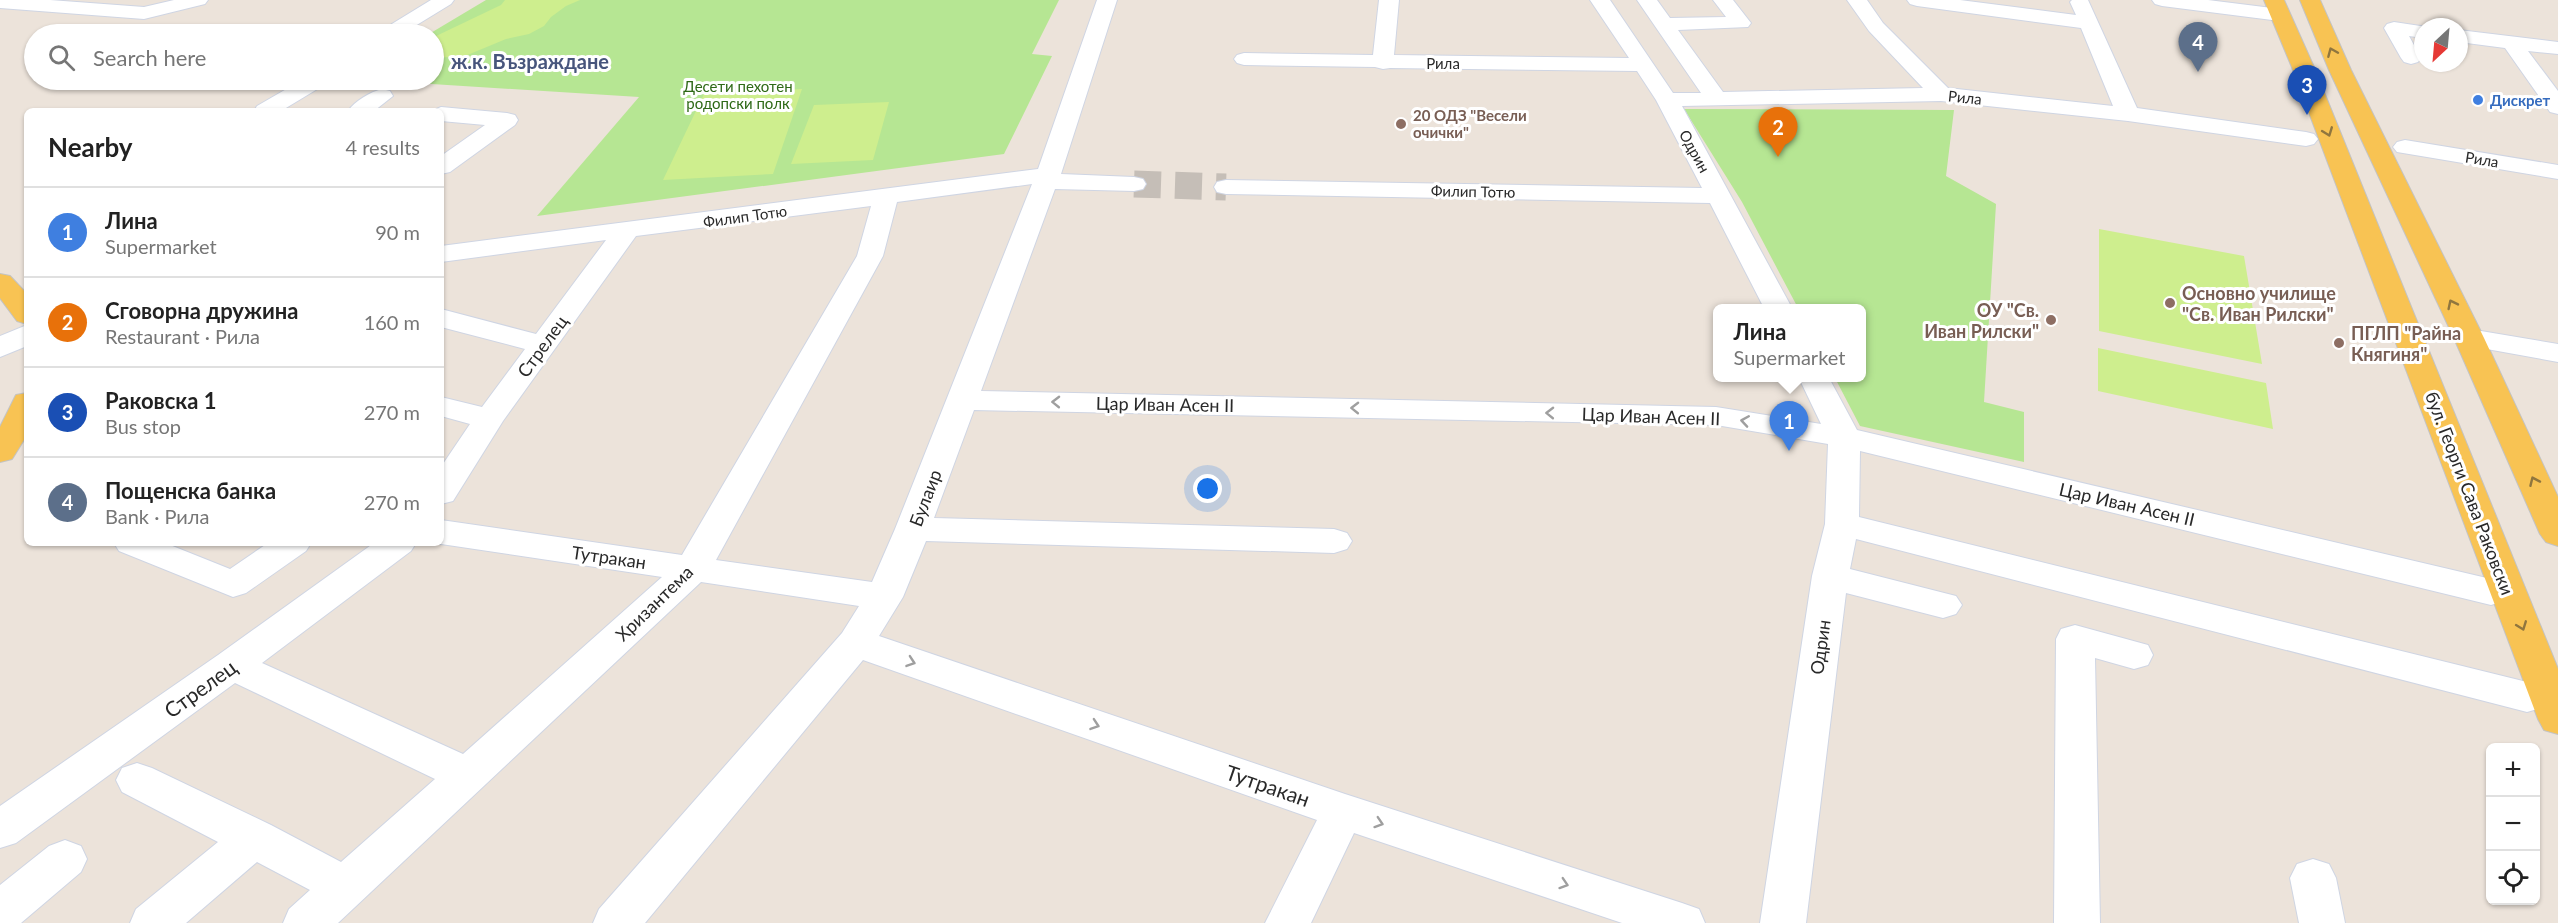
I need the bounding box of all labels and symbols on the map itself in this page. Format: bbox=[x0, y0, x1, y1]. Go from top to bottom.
north arrow bbox=[2414, 18, 2468, 72]
pin: 4 bbox=[2178, 22, 2218, 72]
one-way arrow bbox=[2327, 47, 2339, 58]
district label: ж.к. Възраждане bbox=[451, 49, 609, 73]
street label: Рила bbox=[1426, 54, 1460, 72]
pin: 3 bbox=[2288, 66, 2326, 115]
park label: Десети пехотен родопски полк bbox=[683, 77, 793, 112]
street label: Рила bbox=[1947, 86, 1983, 108]
place label: Дискрет bbox=[2490, 91, 2551, 109]
marker: Дискрет bbox=[2471, 93, 2485, 107]
place label: 20 ОДЗ "Весели очички" bbox=[1413, 106, 1527, 141]
pin: 2 bbox=[1758, 108, 1798, 157]
marker: 20 ОДЗ "Весели очички" bbox=[1394, 117, 1408, 131]
one-way arrow bbox=[2321, 125, 2333, 136]
street label: Одрин bbox=[1676, 126, 1714, 176]
street label: Рила bbox=[2464, 147, 2500, 171]
street label: Филип Тотю bbox=[1431, 181, 1516, 201]
street label: Филип Тотю bbox=[702, 201, 788, 231]
place label: Основно училище "Св. Иван Рилски" bbox=[2182, 282, 2336, 325]
marker: Основно училище "Св. Иван Рилски" bbox=[2163, 296, 2177, 310]
place label: ОУ "Св. Иван Рилски" bbox=[1924, 299, 2039, 342]
one-way arrow bbox=[2448, 299, 2460, 310]
street label: Стрелец bbox=[512, 311, 572, 381]
marker: ОУ "Св. Иван Рилски" bbox=[2044, 313, 2058, 327]
place label: ПГЛП "Райна Княгиня" bbox=[2351, 322, 2461, 365]
marker: ПГЛП "Райна Княгиня" bbox=[2332, 336, 2346, 350]
street label: бул. Георги Сава Раковски bbox=[2421, 388, 2519, 598]
street label: Цар Иван Асен II bbox=[1096, 392, 1234, 416]
one-way arrow bbox=[1051, 395, 1060, 408]
one-way arrow bbox=[1351, 402, 1360, 415]
pin: 1 bbox=[1770, 402, 1808, 451]
street label: Цар Иван Асен II bbox=[1581, 403, 1721, 429]
one-way arrow bbox=[1546, 407, 1555, 419]
one-way arrow bbox=[1740, 415, 1750, 428]
street label: Булаир bbox=[904, 466, 946, 530]
your location bbox=[1193, 474, 1222, 503]
one-way arrow bbox=[2529, 476, 2541, 487]
street label: Цар Иван Асен II bbox=[2057, 478, 2197, 530]
street label: Тутракан bbox=[570, 541, 648, 573]
street label: Хризантема bbox=[611, 561, 697, 645]
street label: Одрин bbox=[1805, 618, 1835, 676]
one-way arrow bbox=[2514, 620, 2527, 631]
street label: Стрелец bbox=[159, 653, 241, 723]
one-way arrow bbox=[905, 655, 916, 667]
one-way arrow bbox=[1089, 718, 1100, 731]
street label: Тутракан bbox=[1223, 759, 1313, 811]
one-way arrow bbox=[1373, 816, 1384, 828]
one-way arrow bbox=[1558, 877, 1569, 889]

